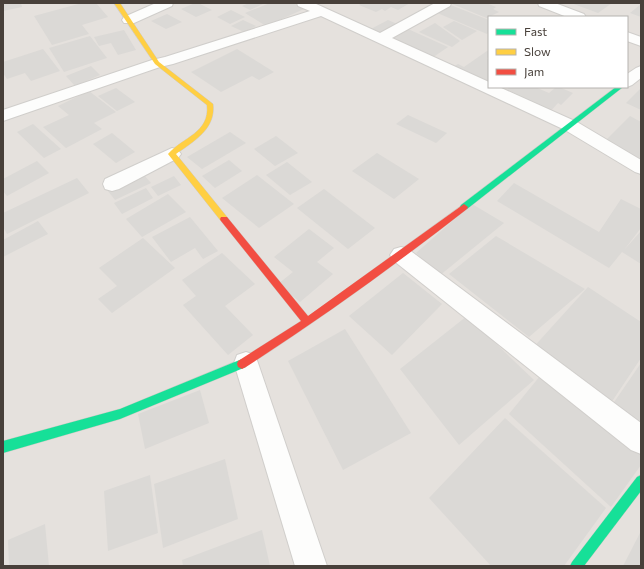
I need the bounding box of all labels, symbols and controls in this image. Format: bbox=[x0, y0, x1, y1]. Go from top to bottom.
legend bbox=[488, 16, 628, 88]
text: Fast bbox=[524, 24, 547, 38]
text: Slow bbox=[524, 44, 551, 58]
text: Jam bbox=[524, 64, 544, 79]

